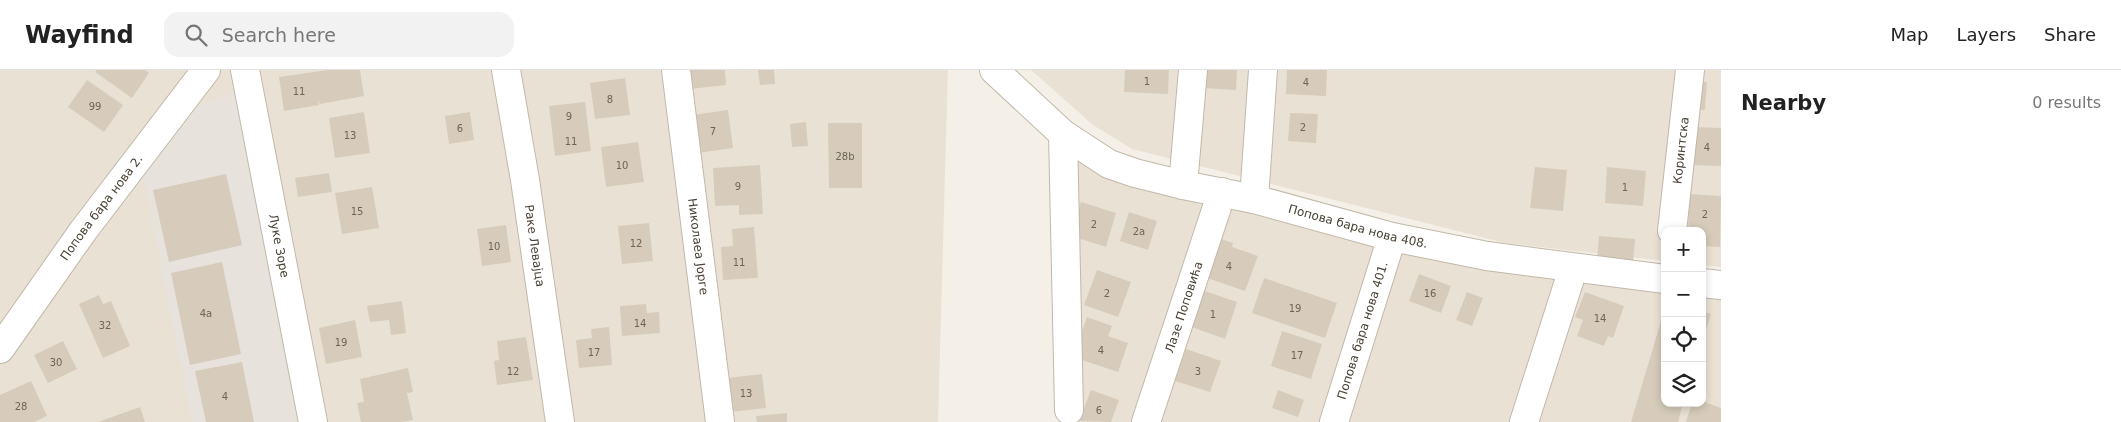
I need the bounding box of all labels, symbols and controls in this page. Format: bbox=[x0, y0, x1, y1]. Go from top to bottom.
search box bbox=[164, 12, 514, 57]
text: Wayfind bbox=[25, 21, 134, 49]
icon: search bbox=[182, 21, 210, 49]
text: Search here bbox=[222, 24, 336, 46]
text: Map bbox=[1890, 24, 1928, 45]
text: Layers bbox=[1956, 24, 2016, 45]
text: Share bbox=[2044, 24, 2096, 45]
house number: 1 bbox=[1144, 76, 1150, 87]
house number: 4 bbox=[1303, 77, 1309, 88]
house number: 11 bbox=[293, 86, 305, 97]
text: Nearby bbox=[1741, 91, 1826, 115]
text: 0 results bbox=[2032, 93, 2101, 112]
house number: 8 bbox=[607, 94, 613, 105]
house number: 99 bbox=[89, 101, 101, 112]
house number: 9 bbox=[566, 111, 572, 122]
street label: Коринтска bbox=[1670, 116, 1692, 185]
house number: 2 bbox=[1300, 122, 1306, 133]
house number: 6 bbox=[457, 123, 463, 134]
house number: 7 bbox=[710, 126, 716, 137]
house number: 13 bbox=[344, 130, 356, 141]
house number: 11 bbox=[565, 136, 577, 147]
house number: 4 bbox=[1704, 142, 1710, 153]
house number: 28b bbox=[835, 151, 855, 162]
street label: Попова бара нова 2. bbox=[57, 152, 146, 263]
house number: 10 bbox=[616, 160, 628, 171]
house number: 9 bbox=[735, 181, 741, 192]
house number: 1 bbox=[1622, 182, 1628, 193]
street label: Николаеа Јорге bbox=[685, 197, 711, 296]
street label: Попова бара нова 408. bbox=[1287, 202, 1429, 251]
street label: Раке Левајца bbox=[522, 204, 547, 288]
house number: 15 bbox=[351, 206, 363, 217]
house number: 2 bbox=[1702, 209, 1708, 220]
street label: Луке Зоре bbox=[266, 213, 292, 279]
house number: 2 bbox=[1091, 219, 1097, 230]
house number: 2a bbox=[1133, 226, 1145, 237]
map controls bbox=[1661, 227, 1706, 407]
button: + bbox=[1661, 227, 1706, 272]
house number: 12 bbox=[630, 238, 642, 249]
house number: 10 bbox=[488, 241, 500, 252]
house number: 11 bbox=[733, 257, 745, 268]
street label: Лазе Поповића bbox=[1162, 260, 1206, 355]
street label: Попова бара нова 401. bbox=[1335, 260, 1391, 401]
house number: 4 bbox=[1226, 261, 1232, 272]
button: − bbox=[1661, 272, 1706, 317]
house number: 2 bbox=[1104, 288, 1110, 299]
house number: 16 bbox=[1424, 288, 1436, 299]
house number: 19 bbox=[1289, 303, 1301, 314]
house number: 4a bbox=[200, 308, 212, 319]
house number: 1 bbox=[1210, 309, 1216, 320]
house number: 14 bbox=[1594, 313, 1606, 324]
button: locate bbox=[1661, 317, 1706, 362]
house number: 14 bbox=[634, 318, 646, 329]
house number: 32 bbox=[99, 320, 111, 331]
house number: 19 bbox=[335, 337, 347, 348]
house number: 4 bbox=[1098, 345, 1104, 356]
house number: 17 bbox=[588, 347, 600, 358]
house number: 17 bbox=[1291, 350, 1303, 361]
house number: 30 bbox=[50, 357, 62, 368]
button: layers bbox=[1661, 362, 1706, 407]
house number: 12 bbox=[507, 366, 519, 377]
house number: 3 bbox=[1195, 366, 1201, 377]
house number: 13 bbox=[740, 388, 752, 399]
house number: 4 bbox=[222, 391, 228, 402]
house number: 28 bbox=[15, 401, 27, 412]
house number: 6 bbox=[1096, 405, 1102, 416]

